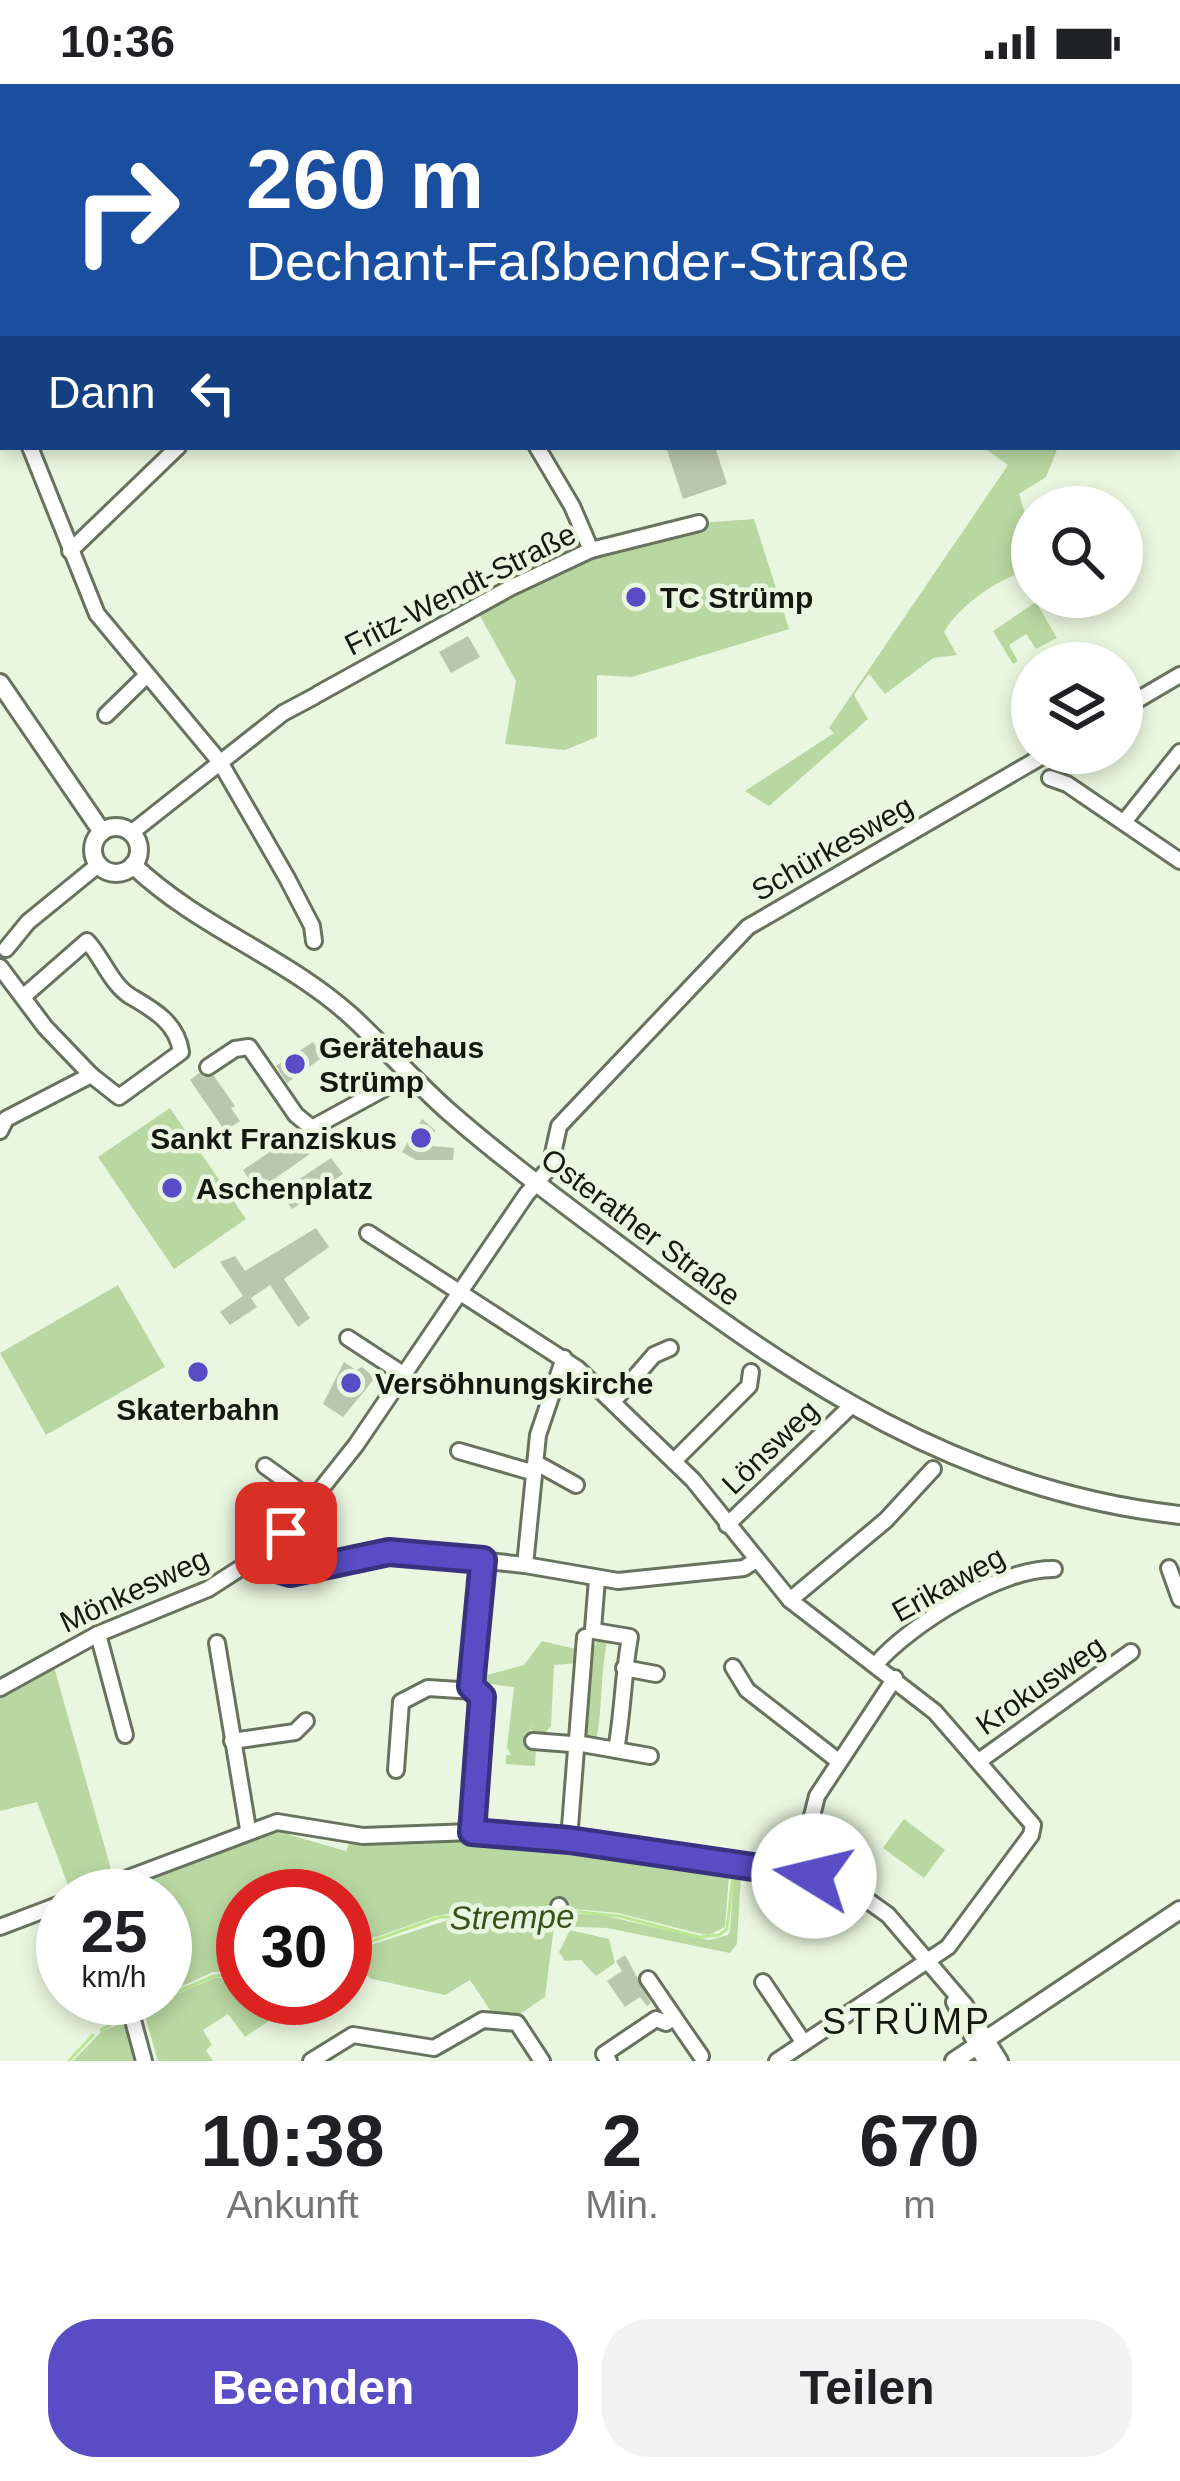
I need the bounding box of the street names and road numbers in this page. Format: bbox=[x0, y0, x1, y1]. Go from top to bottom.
street label: Fritz-Wendt-Straße bbox=[339, 517, 581, 661]
street label: Schürkesweg bbox=[746, 789, 918, 907]
street label: Osterather Straße bbox=[535, 1142, 747, 1312]
street label: Lönsweg bbox=[715, 1393, 825, 1501]
street label: Erikaweg bbox=[886, 1540, 1010, 1628]
street label: Mönkesweg bbox=[54, 1541, 214, 1639]
street label: Krokusweg bbox=[970, 1629, 1110, 1741]

